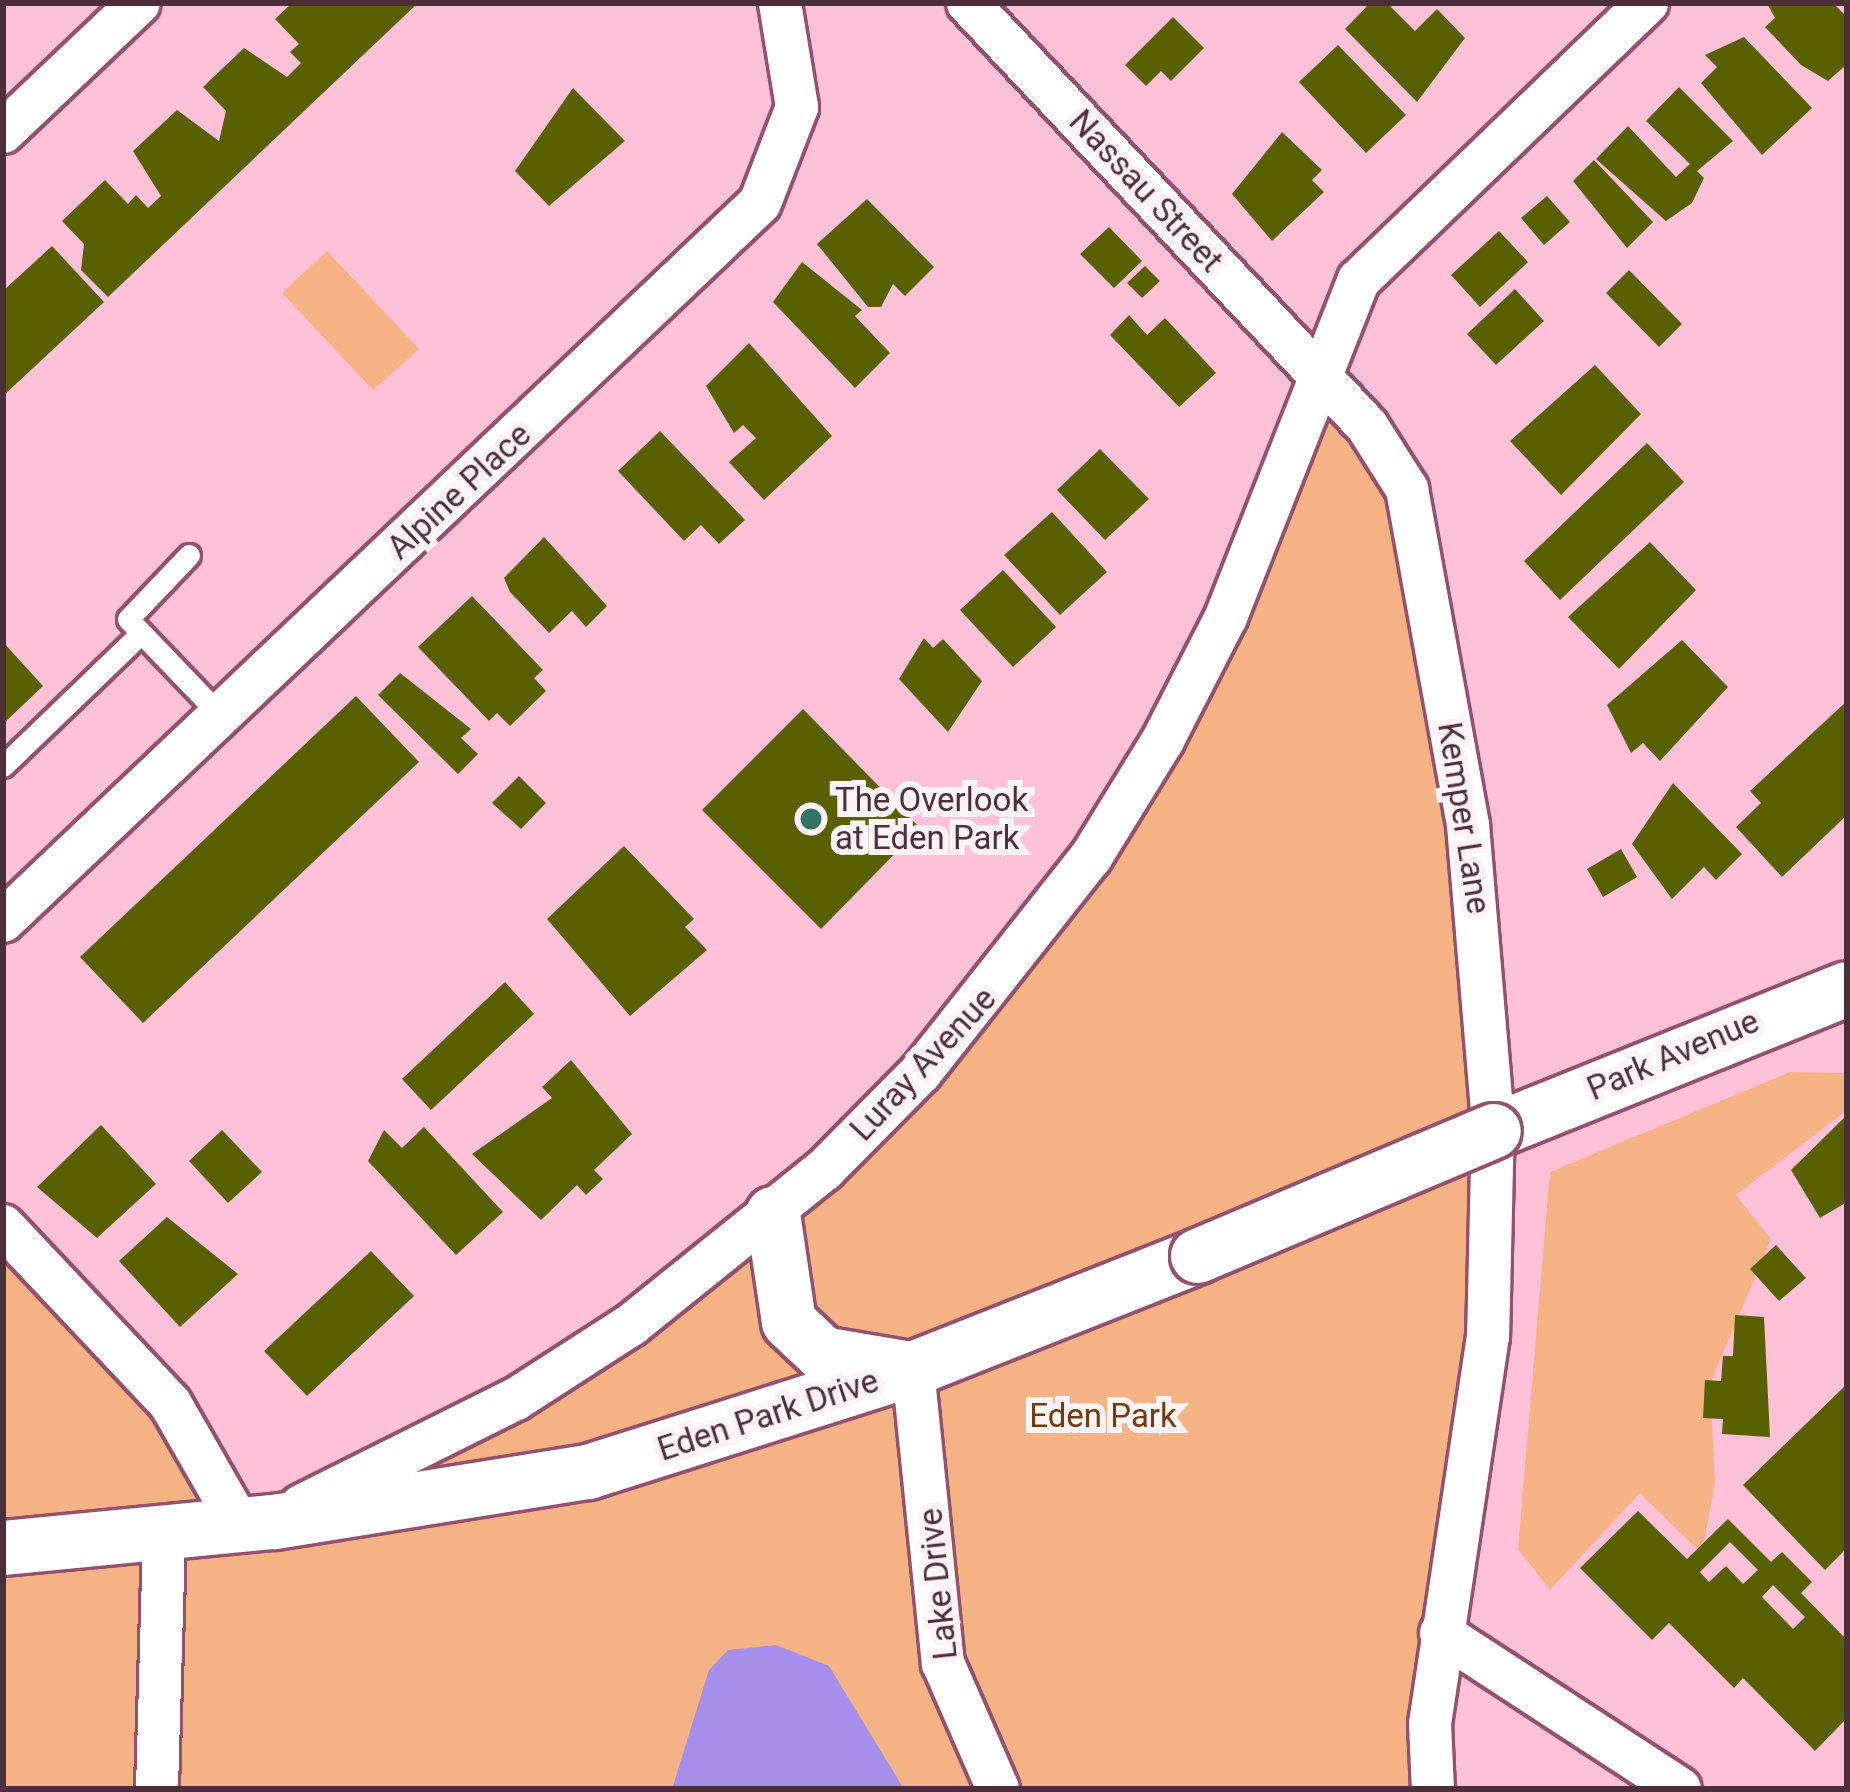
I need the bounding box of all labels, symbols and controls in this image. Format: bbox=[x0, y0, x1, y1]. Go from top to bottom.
street label: Nassau Street bbox=[1061, 102, 1231, 280]
street label: Alpine Place bbox=[379, 415, 539, 567]
street label: Kemper Lane bbox=[1429, 719, 1499, 917]
place label: The Overlook at Eden Park bbox=[835, 780, 1028, 858]
marker: The Overlook at Eden Park bbox=[798, 806, 824, 832]
street label: Luray Avenue bbox=[842, 979, 1004, 1149]
street label: Park Avenue bbox=[1581, 1001, 1765, 1109]
street label: Eden Park Drive bbox=[653, 1361, 883, 1469]
park label: Eden Park bbox=[1029, 1396, 1177, 1436]
street label: Lake Drive bbox=[910, 1506, 966, 1662]

